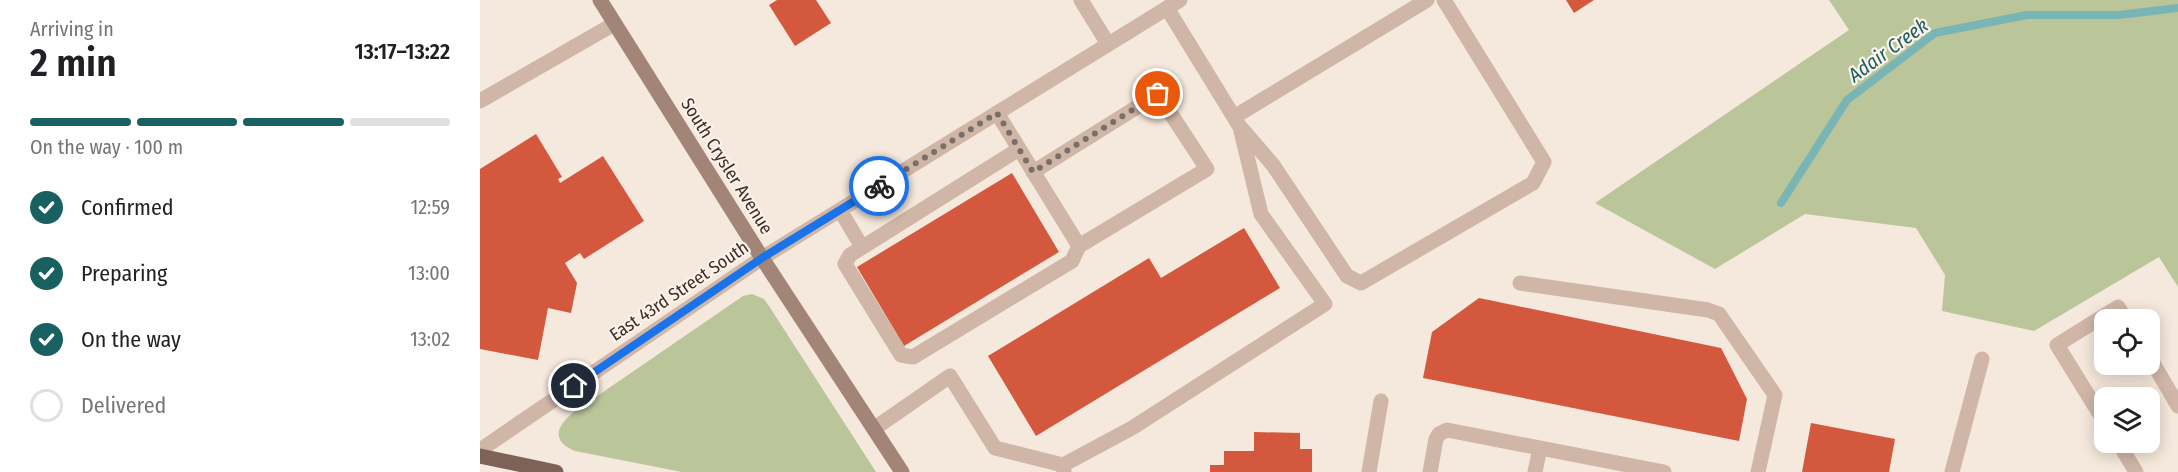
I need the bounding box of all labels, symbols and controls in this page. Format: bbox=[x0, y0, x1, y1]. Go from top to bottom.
water label: Adair Creek bbox=[1843, 13, 1933, 88]
text: Arriving in bbox=[30, 17, 114, 41]
text: 13:17–13:22 bbox=[354, 38, 450, 65]
text: 2 min bbox=[30, 40, 117, 86]
pin bbox=[1132, 68, 1183, 119]
icon: bag bbox=[1141, 77, 1174, 110]
street label: South Crysler Avenue bbox=[676, 94, 778, 238]
text: On the way · 100 m bbox=[30, 135, 183, 159]
courier bbox=[849, 156, 909, 216]
icon: bike bbox=[863, 170, 896, 203]
icon: check bbox=[30, 191, 63, 224]
text: Confirmed bbox=[81, 194, 174, 221]
text: 12:59 bbox=[410, 195, 450, 219]
street label: East 43rd Street South bbox=[605, 236, 753, 346]
icon: check bbox=[30, 257, 63, 290]
text: Preparing bbox=[81, 260, 167, 287]
text: 13:00 bbox=[408, 261, 450, 285]
map controls bbox=[2094, 309, 2160, 453]
button: locate bbox=[2094, 309, 2160, 375]
icon: check bbox=[30, 323, 63, 356]
text: On the way bbox=[81, 326, 181, 353]
text: 13:02 bbox=[410, 327, 450, 351]
pin bbox=[548, 360, 599, 411]
icon: home bbox=[557, 369, 590, 402]
button: layers bbox=[2094, 387, 2160, 453]
text: Delivered bbox=[81, 392, 166, 419]

